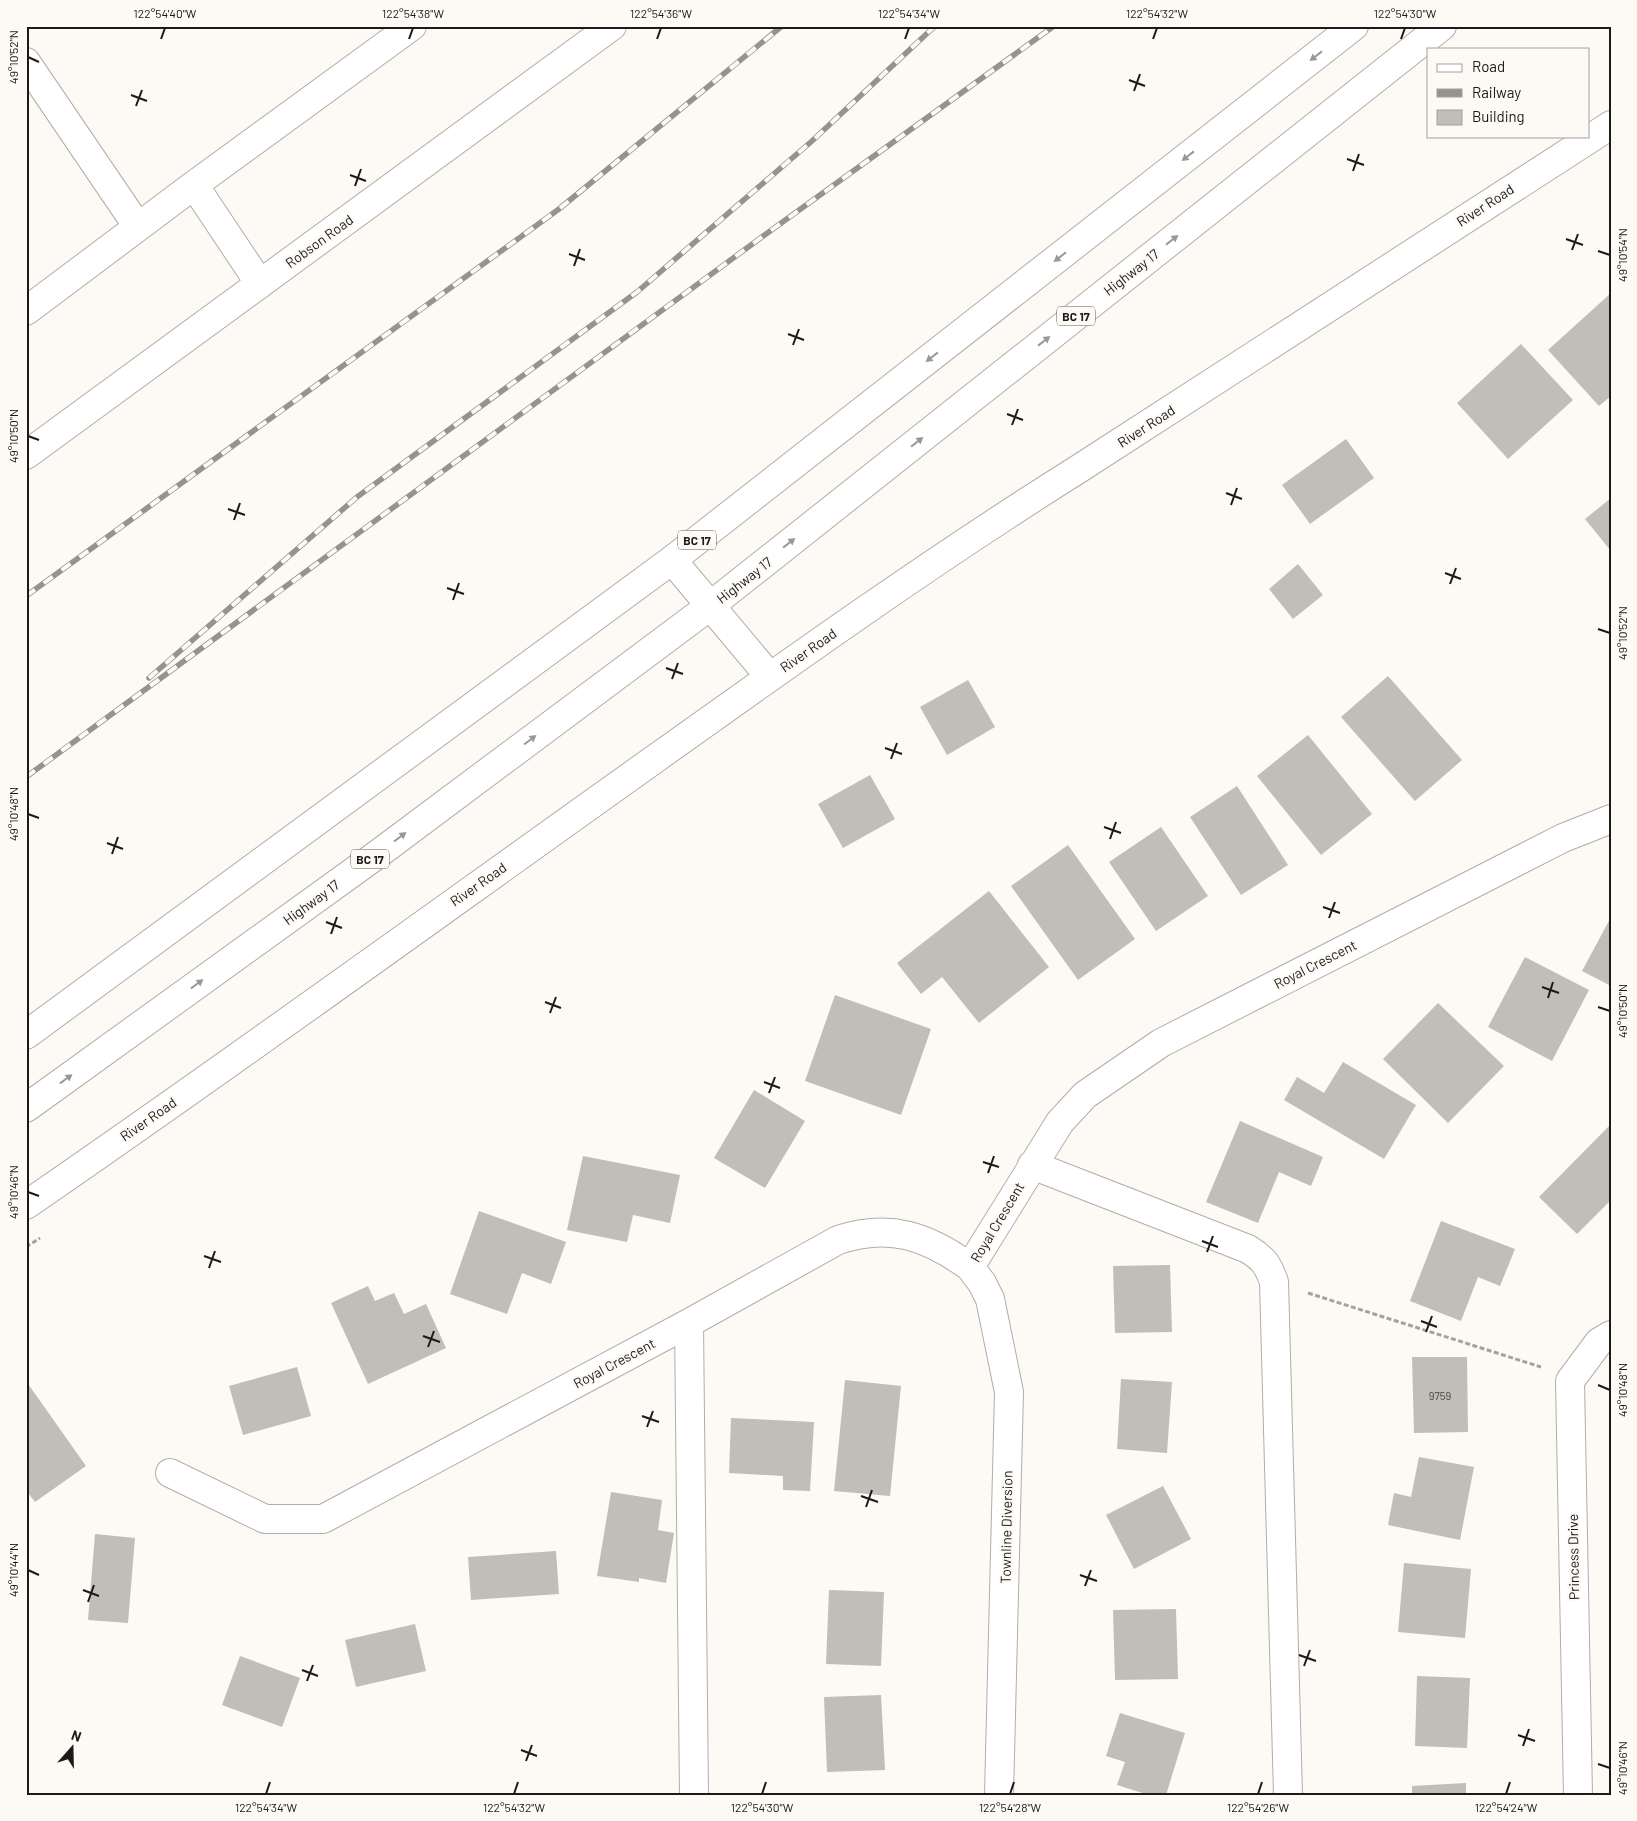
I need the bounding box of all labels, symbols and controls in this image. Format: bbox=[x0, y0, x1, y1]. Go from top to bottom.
text: 122°54'40"W bbox=[134, 6, 197, 20]
text: 122°54'38"W bbox=[382, 6, 444, 20]
text: 122°54'36"W bbox=[630, 6, 692, 20]
text: 122°54'34"W bbox=[878, 6, 941, 20]
text: 122°54'32"W bbox=[1126, 6, 1189, 20]
text: 122°54'30"W bbox=[1374, 6, 1437, 20]
text: 49°10'52"N bbox=[6, 30, 20, 84]
legend bbox=[1427, 48, 1590, 138]
one-way arrow bbox=[1309, 51, 1322, 62]
text: Road bbox=[1472, 57, 1505, 75]
text: Railway bbox=[1472, 83, 1521, 101]
text: Building bbox=[1472, 107, 1525, 125]
one-way arrow bbox=[1181, 151, 1194, 162]
street label: River Road bbox=[1453, 180, 1517, 230]
street label: Robson Road bbox=[282, 211, 356, 271]
text: 49°10'54"N bbox=[1615, 228, 1629, 282]
one-way arrow bbox=[1165, 235, 1178, 246]
street label: Highway 17 bbox=[1100, 245, 1162, 299]
one-way arrow bbox=[1053, 251, 1066, 262]
road number: BC 17 bbox=[1057, 306, 1095, 326]
one-way arrow bbox=[1037, 336, 1050, 347]
one-way arrow bbox=[926, 351, 939, 362]
street label: River Road bbox=[1114, 401, 1178, 451]
text: 49°10'50"N bbox=[6, 409, 20, 463]
one-way arrow bbox=[910, 437, 923, 448]
road number: BC 17 bbox=[678, 530, 716, 550]
one-way arrow bbox=[783, 538, 796, 549]
street label: Highway 17 bbox=[713, 553, 775, 607]
text: 49°10'52"N bbox=[1615, 606, 1629, 660]
street label: River Road bbox=[777, 624, 839, 676]
one-way arrow bbox=[523, 735, 536, 746]
text: 49°10'48"N bbox=[6, 787, 20, 841]
one-way arrow bbox=[393, 832, 406, 843]
road number: BC 17 bbox=[351, 850, 389, 869]
street label: River Road bbox=[447, 858, 509, 910]
street label: Highway 17 bbox=[280, 876, 343, 928]
street label: Royal Crescent bbox=[1271, 936, 1359, 992]
one-way arrow bbox=[191, 979, 204, 989]
text: 49°10'50"N bbox=[1615, 984, 1629, 1038]
one-way arrow bbox=[59, 1074, 73, 1084]
street label: River Road bbox=[117, 1093, 179, 1145]
text: 49°10'46"N bbox=[6, 1165, 20, 1219]
street label: Royal Crescent bbox=[966, 1179, 1028, 1265]
street label: Royal Crescent bbox=[570, 1334, 658, 1392]
text: 49°10'48"N bbox=[1615, 1363, 1629, 1417]
house number: 9759 bbox=[1429, 1389, 1451, 1402]
street label: Townline Diversion bbox=[997, 1470, 1015, 1584]
street label: Princess Drive bbox=[1564, 1514, 1582, 1600]
text: 49°10'44"N bbox=[6, 1543, 20, 1597]
north arrow bbox=[48, 1724, 98, 1774]
text: N bbox=[69, 1726, 84, 1745]
text: 49°10'46"N bbox=[1615, 1741, 1629, 1795]
text: 122°54'34"W bbox=[235, 1800, 298, 1814]
text: 122°54'32"W bbox=[483, 1800, 546, 1814]
text: 122°54'30"W bbox=[731, 1800, 794, 1814]
text: 122°54'28"W bbox=[979, 1800, 1042, 1814]
text: 122°54'26"W bbox=[1227, 1800, 1290, 1814]
text: 122°54'24"W bbox=[1475, 1800, 1538, 1814]

